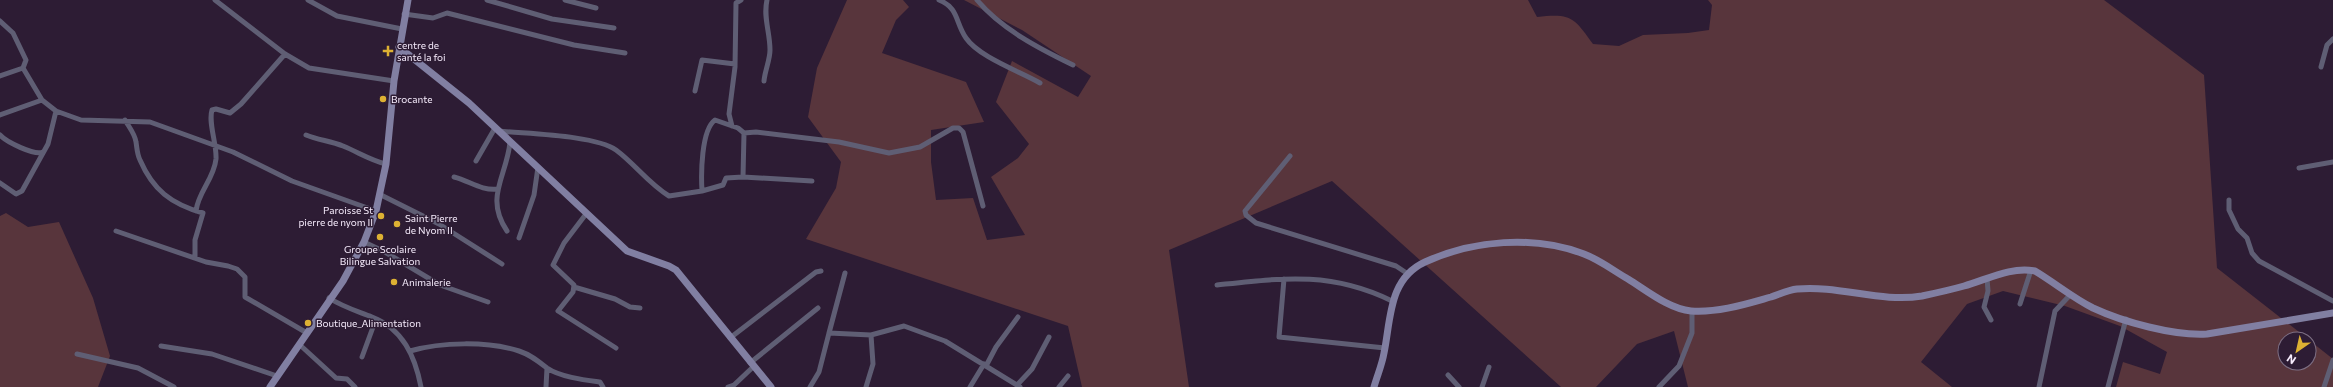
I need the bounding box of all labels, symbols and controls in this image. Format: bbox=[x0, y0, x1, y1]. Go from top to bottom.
place label: centre de santé la foi bbox=[397, 39, 446, 63]
marker: centre de santé la foi bbox=[382, 45, 394, 57]
place label: Brocante bbox=[391, 93, 432, 105]
marker: Brocante bbox=[378, 94, 388, 104]
place label: Paroisse St pierre de nyom II bbox=[298, 204, 373, 228]
marker: Paroisse St pierre de nyom II bbox=[376, 211, 386, 221]
place label: Saint Pierre de Nyom II bbox=[405, 212, 458, 236]
marker: Saint Pierre de Nyom II bbox=[392, 219, 402, 229]
marker: Groupe Scolaire Bilingue Salvation bbox=[375, 232, 385, 242]
place label: Groupe Scolaire Bilingue Salvation bbox=[340, 243, 420, 267]
place label: Animalerie bbox=[402, 276, 451, 288]
marker: Animalerie bbox=[389, 277, 399, 287]
place label: Boutique_Alimentation bbox=[316, 317, 421, 329]
marker: Boutique_Alimentation bbox=[303, 318, 313, 328]
north arrow bbox=[2277, 331, 2317, 371]
text: N bbox=[2284, 352, 2298, 367]

